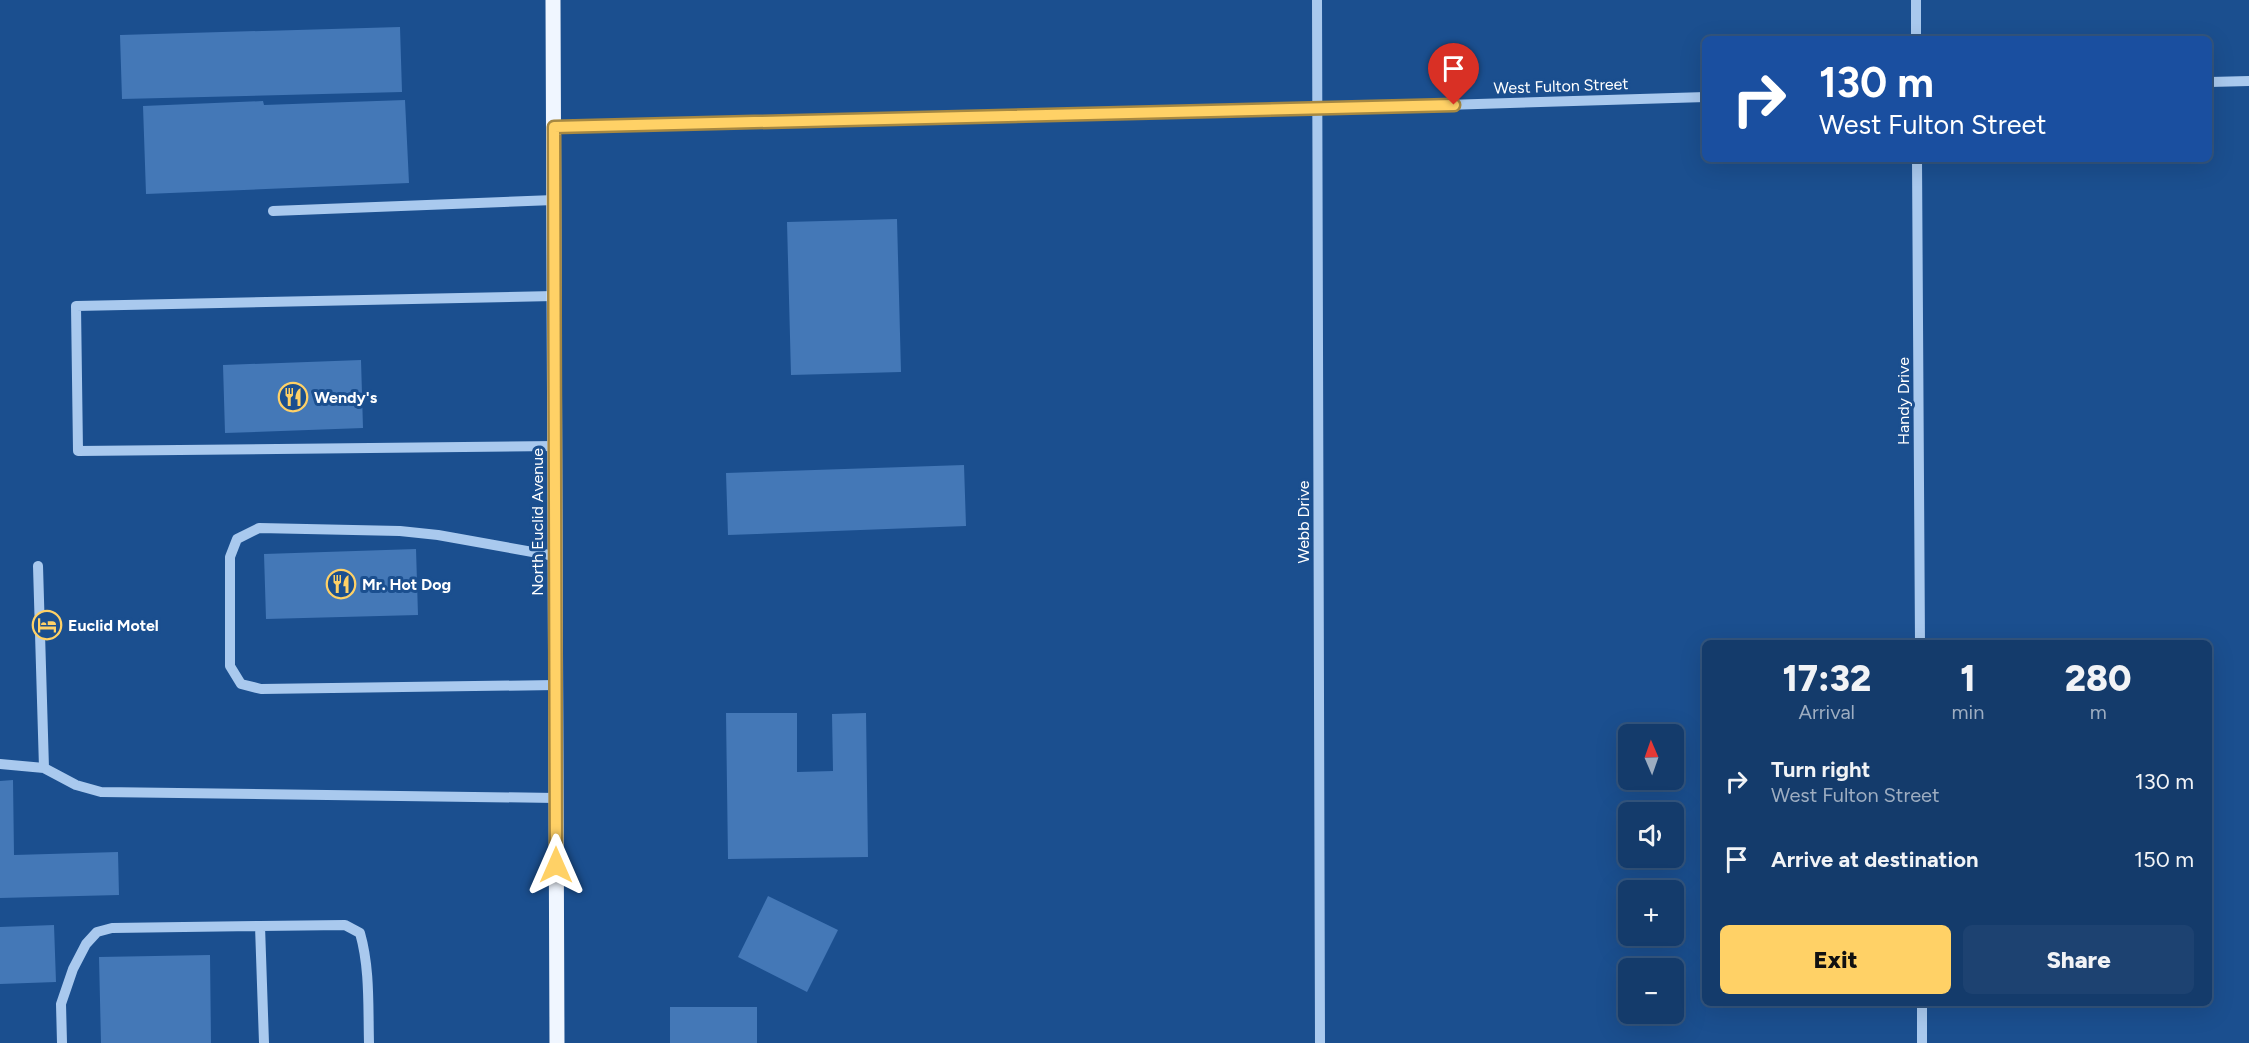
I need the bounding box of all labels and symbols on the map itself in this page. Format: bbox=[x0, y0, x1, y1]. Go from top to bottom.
pin bbox=[1428, 43, 1479, 105]
street label: West Fulton Street bbox=[1493, 74, 1629, 98]
street label: Handy Drive bbox=[1894, 357, 1913, 445]
restaurant icon: Wendy's bbox=[277, 381, 309, 413]
place label: Wendy's bbox=[314, 388, 378, 407]
street label: North Euclid Avenue bbox=[528, 448, 547, 596]
street label: Webb Drive bbox=[1294, 480, 1313, 564]
restaurant icon: Mr. Hot Dog bbox=[325, 568, 357, 600]
place label: Mr. Hot Dog bbox=[362, 575, 451, 594]
hotel icon: Euclid Motel bbox=[31, 609, 63, 641]
place label: Euclid Motel bbox=[68, 616, 159, 635]
north arrow bbox=[1618, 724, 1684, 790]
position arrow bbox=[524, 833, 588, 897]

